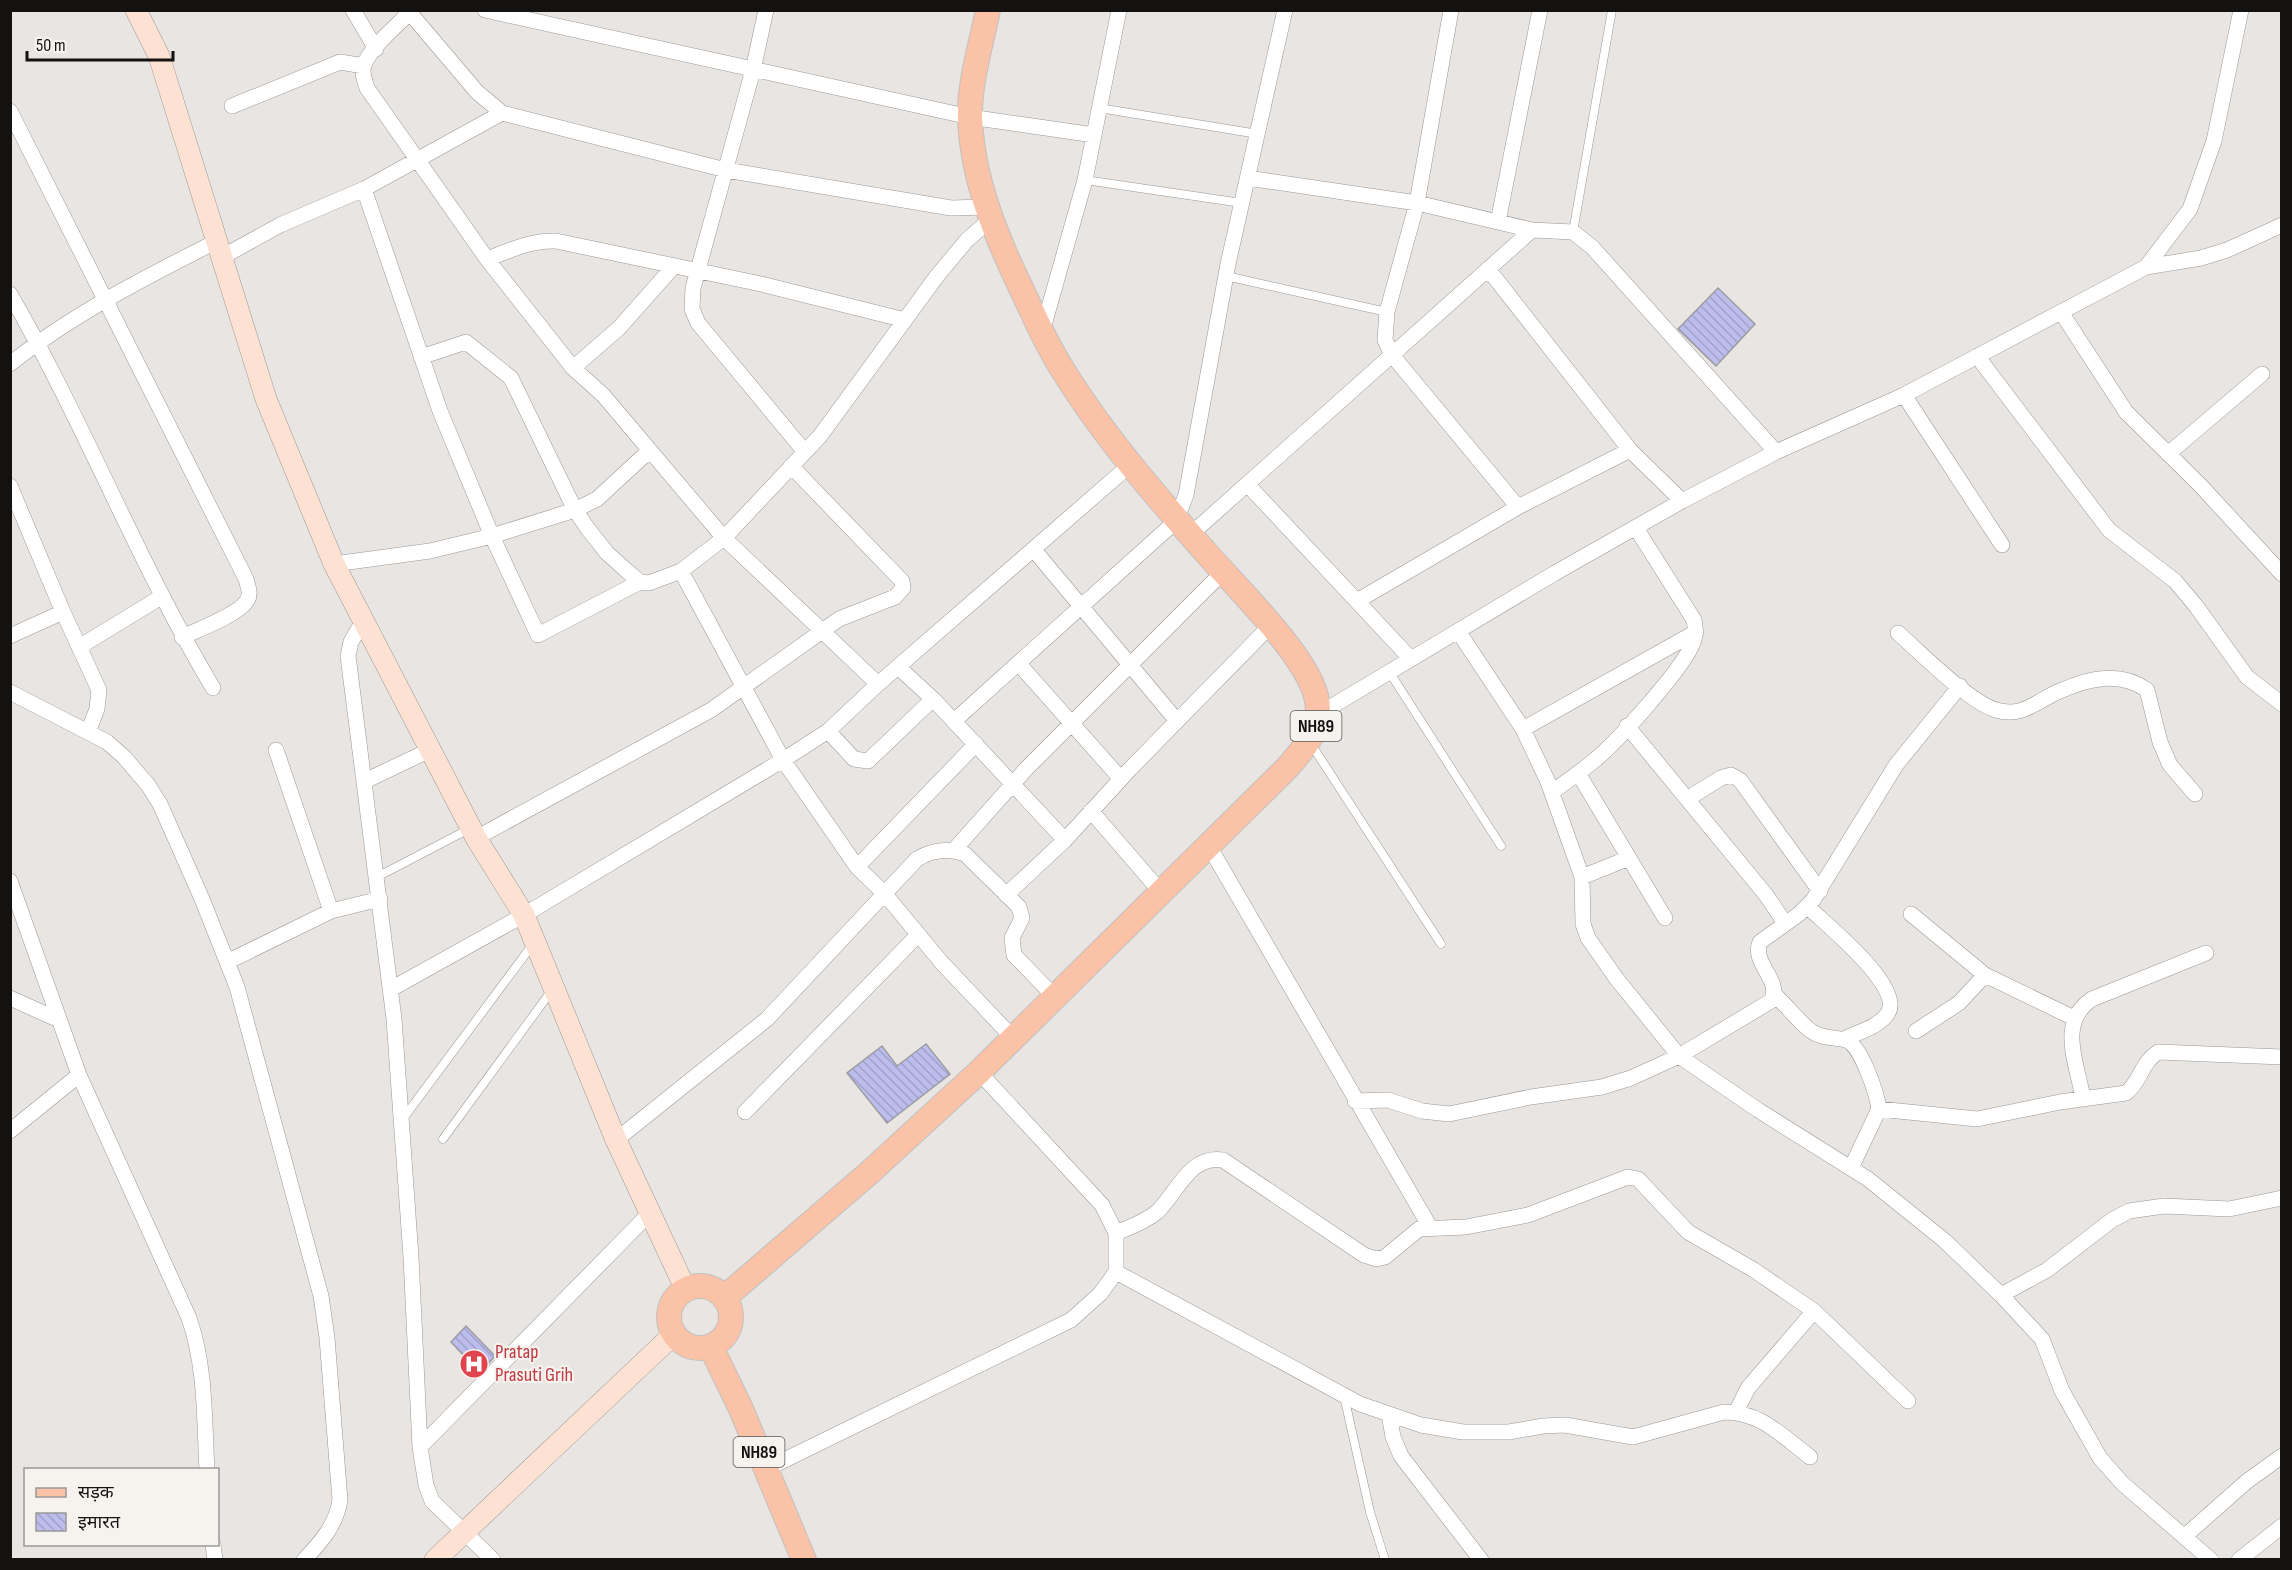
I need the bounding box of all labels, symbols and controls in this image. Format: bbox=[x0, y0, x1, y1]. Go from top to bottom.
scale bar bbox=[27, 24, 172, 62]
text: 50 m bbox=[36, 35, 66, 56]
road number: NH89 bbox=[1290, 711, 1342, 741]
place label: Pratap Prasuti Grih bbox=[495, 1340, 573, 1387]
hospital icon: Pratap Prasuti Grih bbox=[458, 1348, 490, 1380]
road number: NH89 bbox=[734, 1437, 784, 1467]
legend bbox=[24, 1468, 219, 1546]
text: सड़क bbox=[78, 1482, 115, 1503]
text: इमारत bbox=[78, 1512, 121, 1533]

